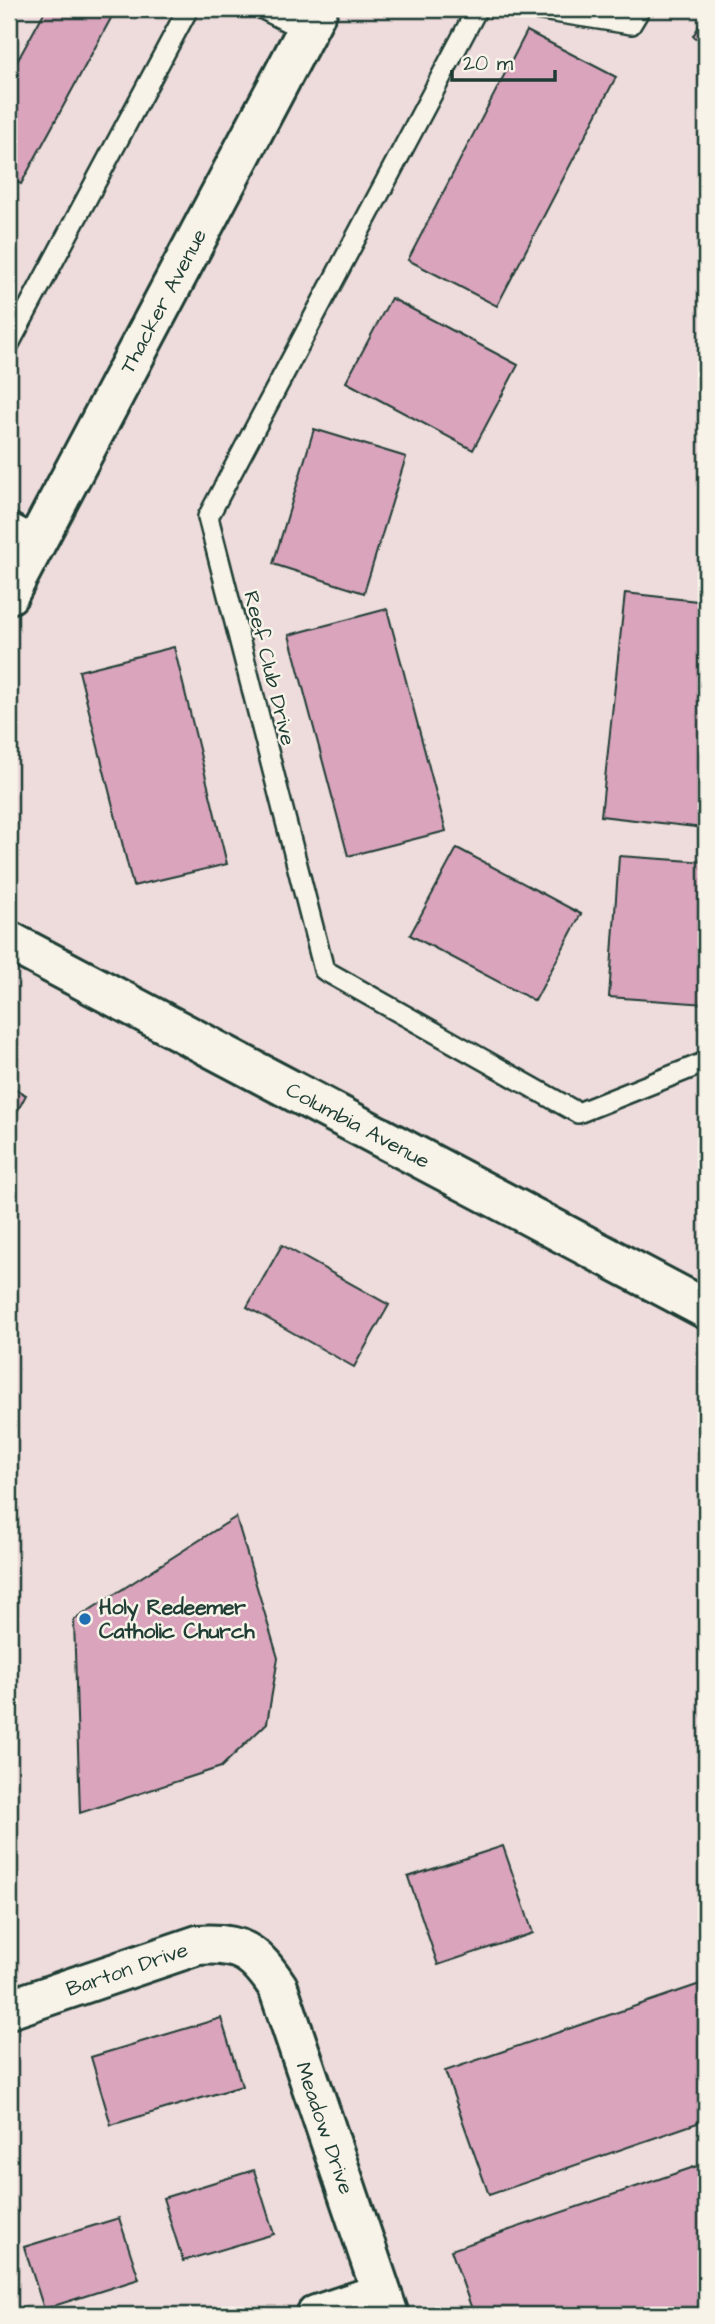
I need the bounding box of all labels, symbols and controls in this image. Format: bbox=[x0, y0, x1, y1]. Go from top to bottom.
scale bar bbox=[452, 38, 556, 82]
text: 20 m bbox=[463, 49, 514, 78]
street label: Thacker Avenue bbox=[113, 224, 214, 379]
street label: Reef Club Drive bbox=[236, 588, 303, 748]
street label: Columbia Avenue bbox=[281, 1075, 435, 1176]
place label: Holy Redeemer Catholic Church bbox=[99, 1593, 255, 1646]
marker: Holy Redeemer Catholic Church bbox=[77, 1611, 93, 1627]
street label: Barton Drive bbox=[62, 1935, 192, 2004]
street label: Meadow Drive bbox=[288, 2058, 361, 2198]

